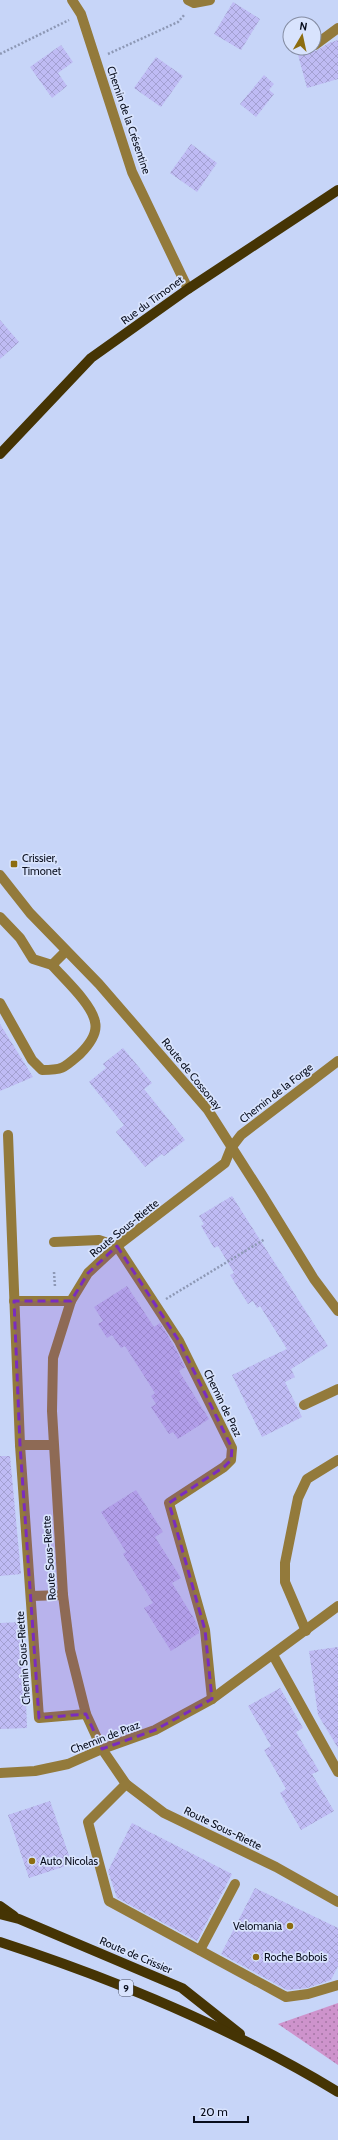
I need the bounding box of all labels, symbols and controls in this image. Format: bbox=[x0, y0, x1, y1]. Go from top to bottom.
north arrow bbox=[282, 16, 322, 56]
text: N bbox=[299, 19, 309, 34]
street label: Chemin de la Crésentine bbox=[104, 64, 154, 176]
street label: Rue du Timonet bbox=[118, 272, 186, 327]
place label: Crissier, Timonet bbox=[22, 851, 62, 878]
marker: Crissier, Timonet bbox=[9, 859, 19, 869]
street label: Route de Cossonay bbox=[159, 1035, 226, 1113]
street label: Chemin de la Forge bbox=[236, 1060, 316, 1126]
street label: Route Sous-Riette bbox=[87, 1196, 162, 1260]
street label: Chemin de Praz bbox=[201, 1367, 245, 1439]
street label: Route Sous-Riette bbox=[39, 1515, 59, 1601]
street label: Chemin Sous-Riette bbox=[13, 1610, 33, 1705]
street label: Chemin de Praz bbox=[68, 1717, 142, 1757]
street label: Route Sous-Riette bbox=[182, 1803, 265, 1853]
place label: Auto Nicolas bbox=[40, 1854, 98, 1868]
marker: Auto Nicolas bbox=[27, 1856, 37, 1866]
place label: Velomania bbox=[233, 1919, 283, 1933]
marker: Velomania bbox=[285, 1921, 295, 1931]
street label: Route de Crissier bbox=[98, 1933, 175, 1977]
place label: Roche Bobois bbox=[264, 1950, 328, 1964]
marker: Roche Bobois bbox=[251, 1952, 261, 1962]
road number: 9 bbox=[119, 1980, 133, 1996]
scale bar bbox=[194, 2098, 248, 2124]
text: 20 m bbox=[200, 2104, 228, 2119]

